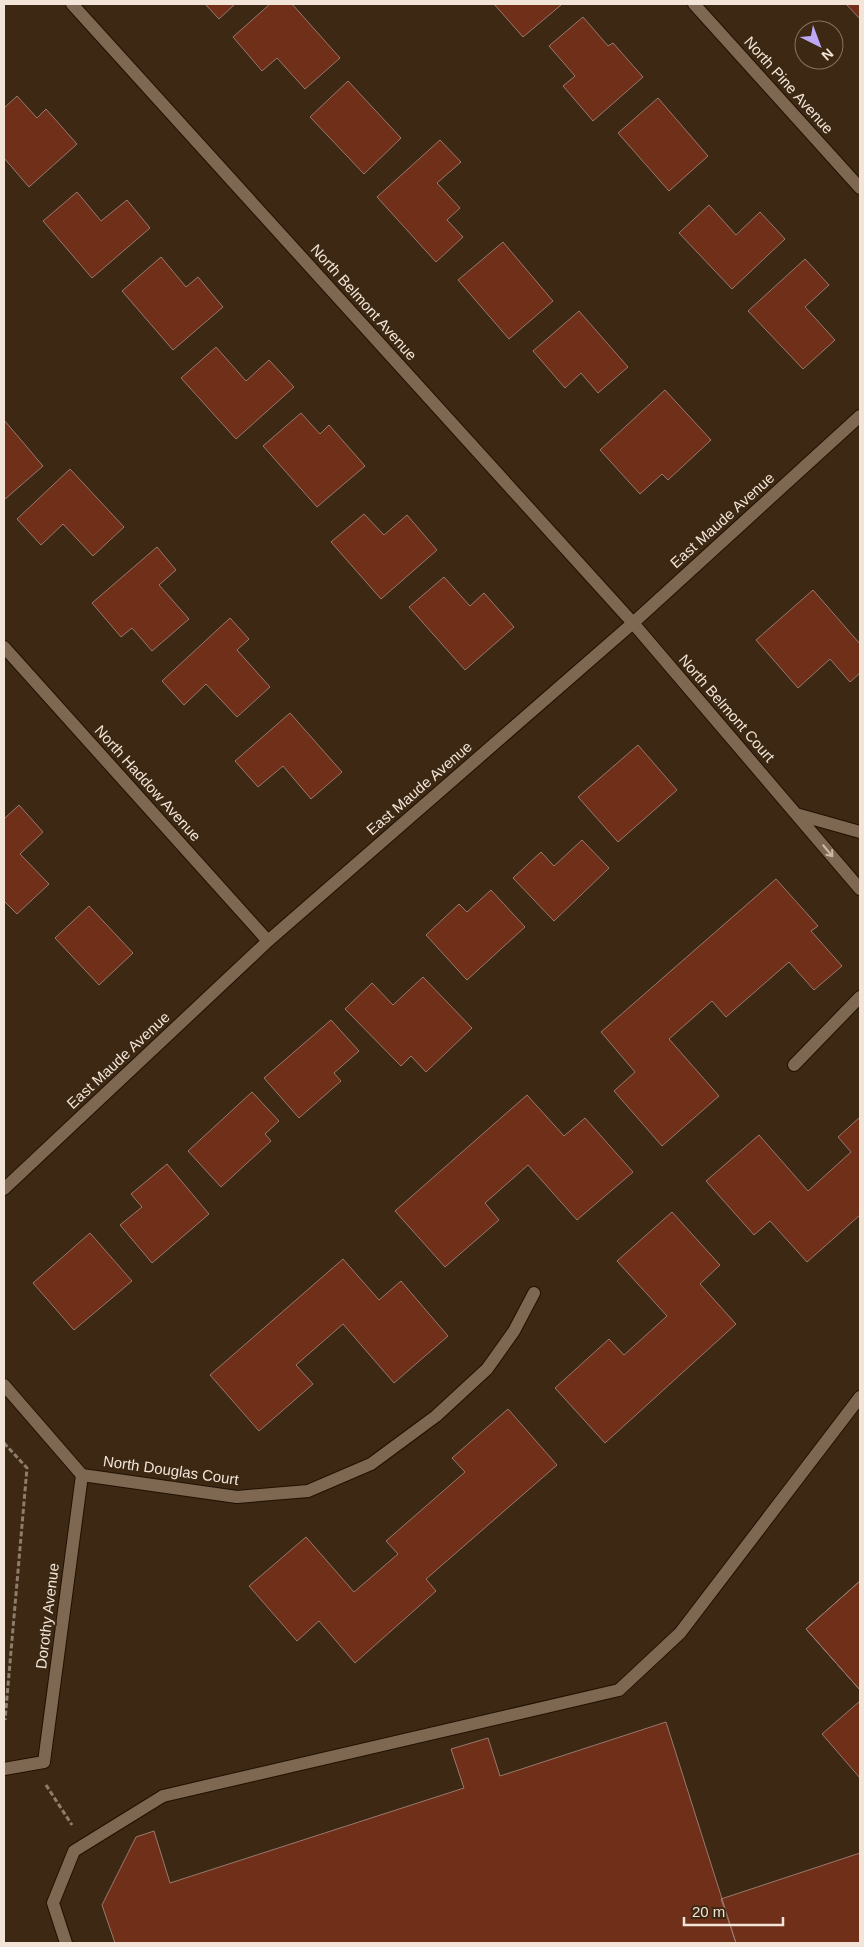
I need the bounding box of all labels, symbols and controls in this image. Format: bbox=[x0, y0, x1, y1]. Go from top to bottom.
north arrow bbox=[794, 20, 844, 70]
street label: North Pine Avenue bbox=[740, 32, 838, 138]
street label: North Belmont Avenue bbox=[308, 241, 420, 363]
street label: East Maude Avenue bbox=[667, 469, 777, 571]
street label: North Belmont Court bbox=[676, 651, 779, 766]
street label: North Haddow Avenue bbox=[92, 722, 204, 844]
street label: East Maude Avenue bbox=[363, 738, 475, 838]
one-way arrow bbox=[822, 844, 833, 857]
street label: East Maude Avenue bbox=[63, 1008, 173, 1112]
street label: North Douglas Court bbox=[102, 1452, 241, 1488]
street label: Dorothy Avenue bbox=[32, 1562, 62, 1670]
scale bar bbox=[684, 1894, 783, 1926]
text: 20 m bbox=[692, 1903, 725, 1920]

